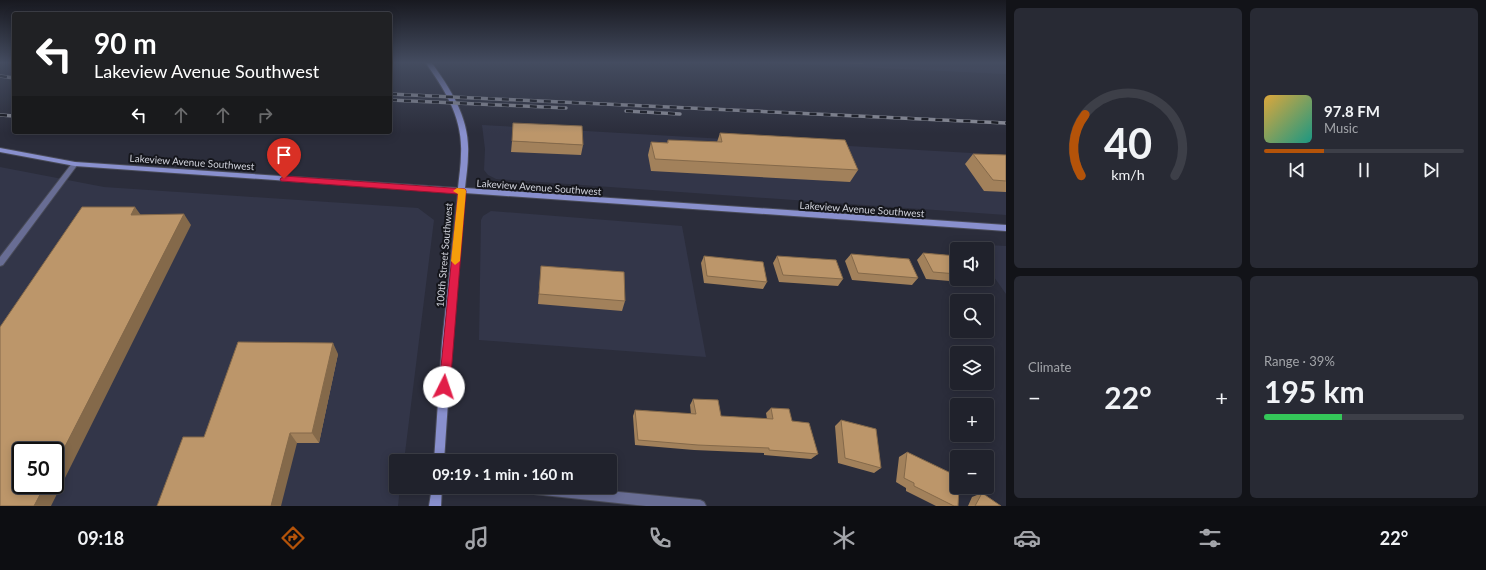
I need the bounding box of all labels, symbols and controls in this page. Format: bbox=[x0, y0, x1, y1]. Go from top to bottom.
text: 90 m bbox=[94, 26, 157, 60]
icon: left bbox=[28, 28, 80, 80]
text: Lakeview Avenue Southwest bbox=[94, 60, 319, 82]
text: 97.8 FM bbox=[1324, 102, 1380, 120]
icon: left bbox=[128, 104, 150, 126]
icon: ahead bbox=[170, 104, 192, 126]
icon: ahead bbox=[212, 104, 234, 126]
icon: right bbox=[254, 104, 276, 126]
text: 40 bbox=[1104, 118, 1152, 168]
text: Music bbox=[1324, 120, 1358, 136]
pin bbox=[267, 138, 301, 179]
icon: arrive bbox=[273, 144, 295, 166]
street label: Lakeview Avenue Southwest bbox=[129, 152, 255, 172]
icon: previous bbox=[1286, 159, 1308, 181]
icon: pause bbox=[1353, 159, 1375, 181]
icon: next bbox=[1420, 159, 1442, 181]
text: km/h bbox=[1111, 165, 1145, 182]
street label: Lakeview Avenue Southwest bbox=[476, 177, 602, 197]
street label: Lakeview Avenue Southwest bbox=[799, 199, 925, 219]
street label: 100th Street Southwest bbox=[433, 202, 455, 308]
map controls bbox=[950, 242, 994, 494]
button: sound bbox=[950, 242, 994, 286]
button: search bbox=[950, 294, 994, 338]
button: layers bbox=[950, 346, 994, 390]
text: Range · 39% bbox=[1264, 353, 1335, 369]
text: Climate bbox=[1028, 359, 1071, 375]
position arrow bbox=[423, 366, 465, 408]
text: 195 km bbox=[1264, 373, 1365, 409]
text: 22° bbox=[1104, 379, 1152, 415]
text: − bbox=[1028, 384, 1041, 411]
text: + bbox=[1215, 384, 1228, 411]
button: + bbox=[950, 398, 994, 442]
speed limit sign: 50 bbox=[12, 442, 64, 494]
button: − bbox=[950, 450, 994, 494]
text: 09:19 · 1 min · 160 m bbox=[433, 465, 573, 483]
icon: directions bbox=[279, 524, 307, 552]
icon: music bbox=[463, 524, 491, 552]
icon: phone bbox=[646, 524, 674, 552]
icon: climate bbox=[830, 524, 858, 552]
icon: car bbox=[1013, 524, 1041, 552]
icon: filters bbox=[1196, 524, 1224, 552]
text: 09:18 bbox=[78, 527, 124, 549]
text: 22° bbox=[1380, 527, 1408, 549]

